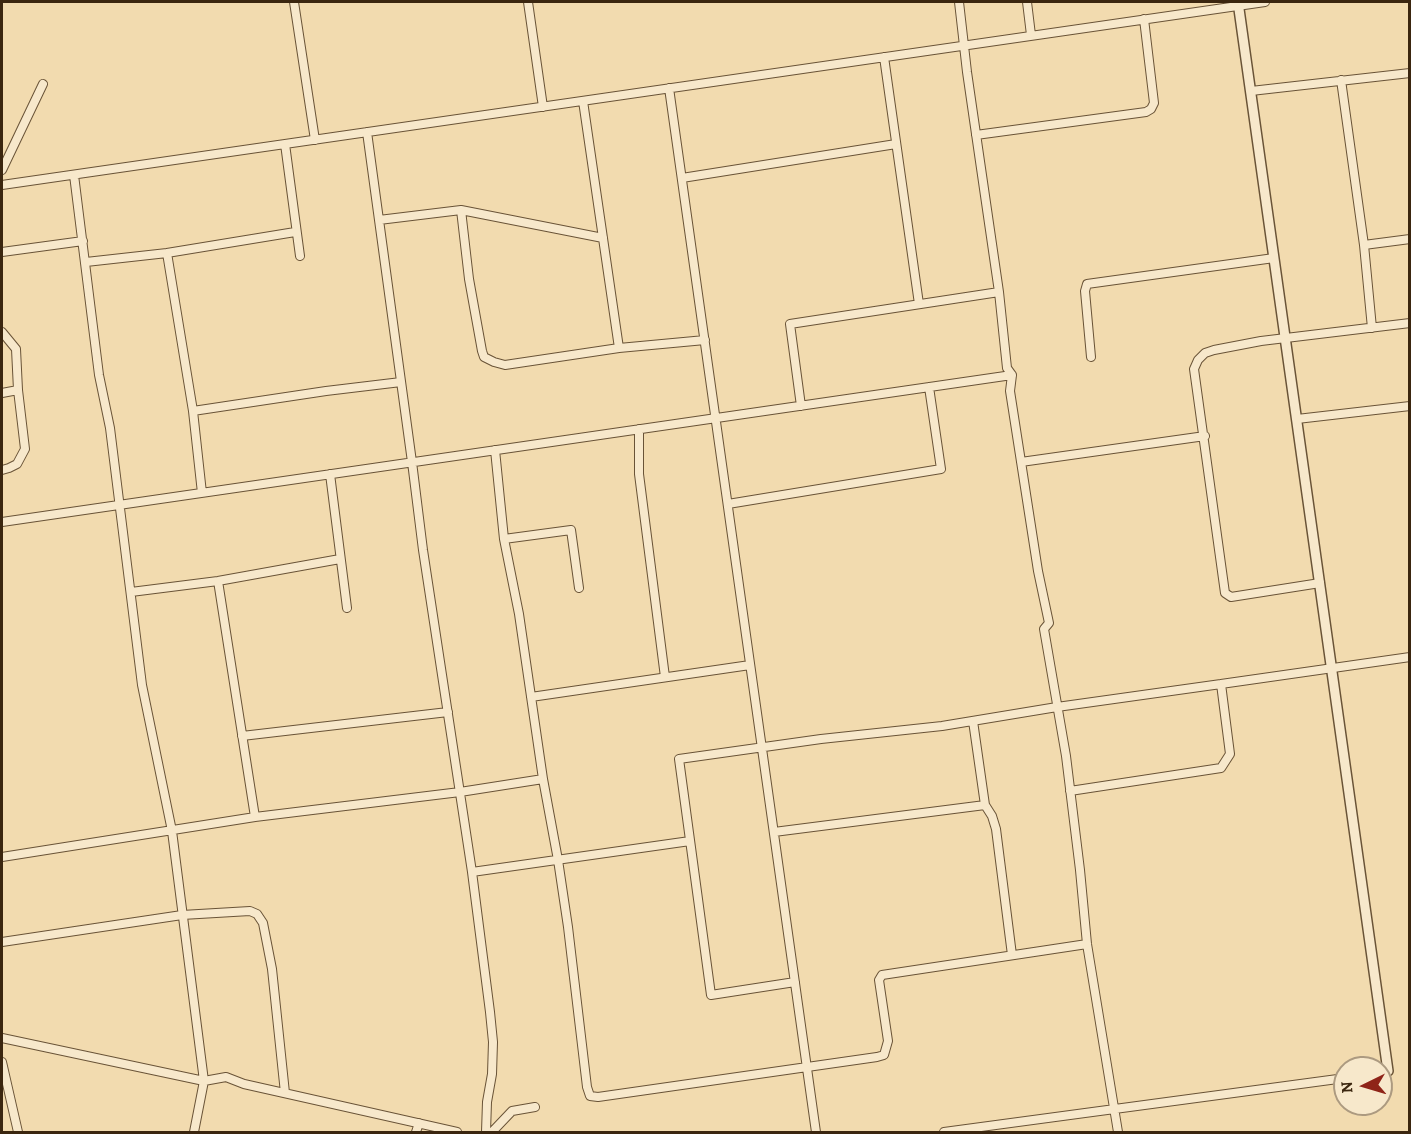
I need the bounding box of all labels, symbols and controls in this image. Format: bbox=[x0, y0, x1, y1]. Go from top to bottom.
north arrow bbox=[1333, 1056, 1393, 1116]
text: N bbox=[1336, 1081, 1359, 1094]

